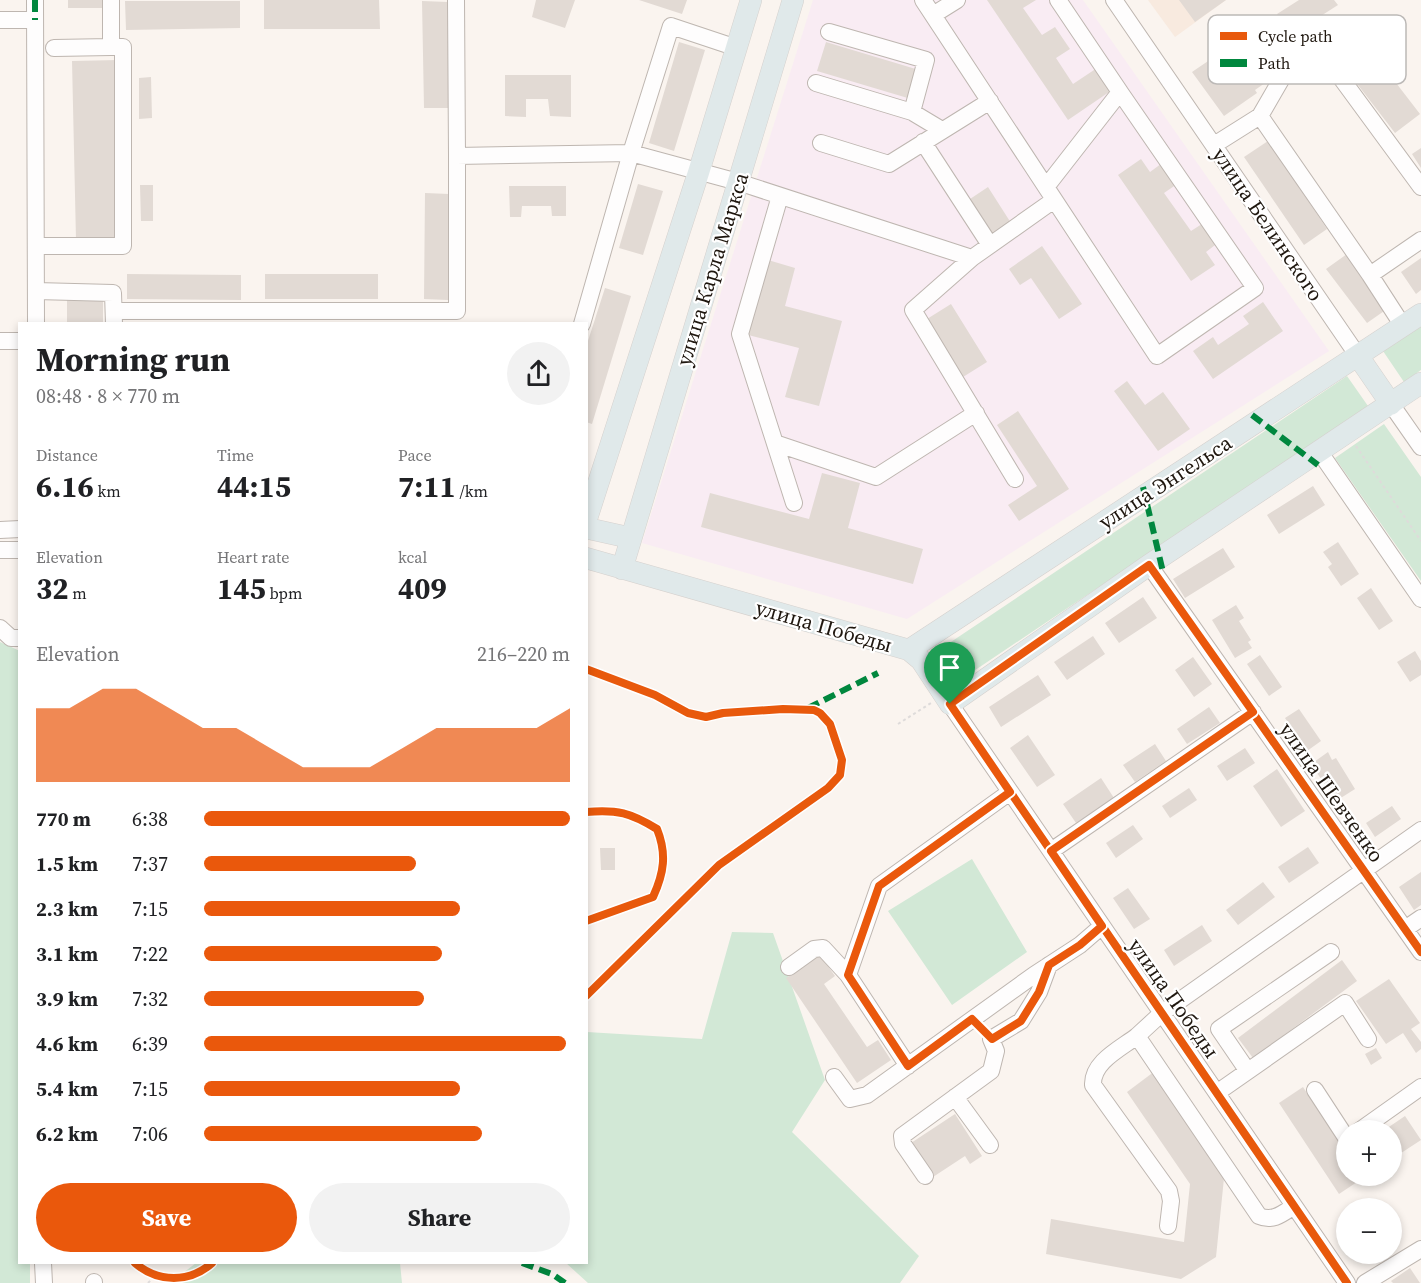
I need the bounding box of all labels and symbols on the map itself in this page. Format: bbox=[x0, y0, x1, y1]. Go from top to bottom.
legend bbox=[1208, 15, 1406, 84]
text: Cycle path bbox=[1258, 25, 1333, 47]
text: Path bbox=[1258, 52, 1291, 74]
street label: улица Белинского bbox=[1206, 141, 1330, 307]
street label: улица Карла Маркса bbox=[669, 169, 755, 369]
street label: улица Энгельса bbox=[1093, 428, 1238, 536]
street label: улица Победы bbox=[752, 593, 896, 659]
pin bbox=[924, 642, 975, 704]
street label: улица Шевченко bbox=[1273, 716, 1391, 868]
street label: улица Победы bbox=[1122, 932, 1226, 1064]

